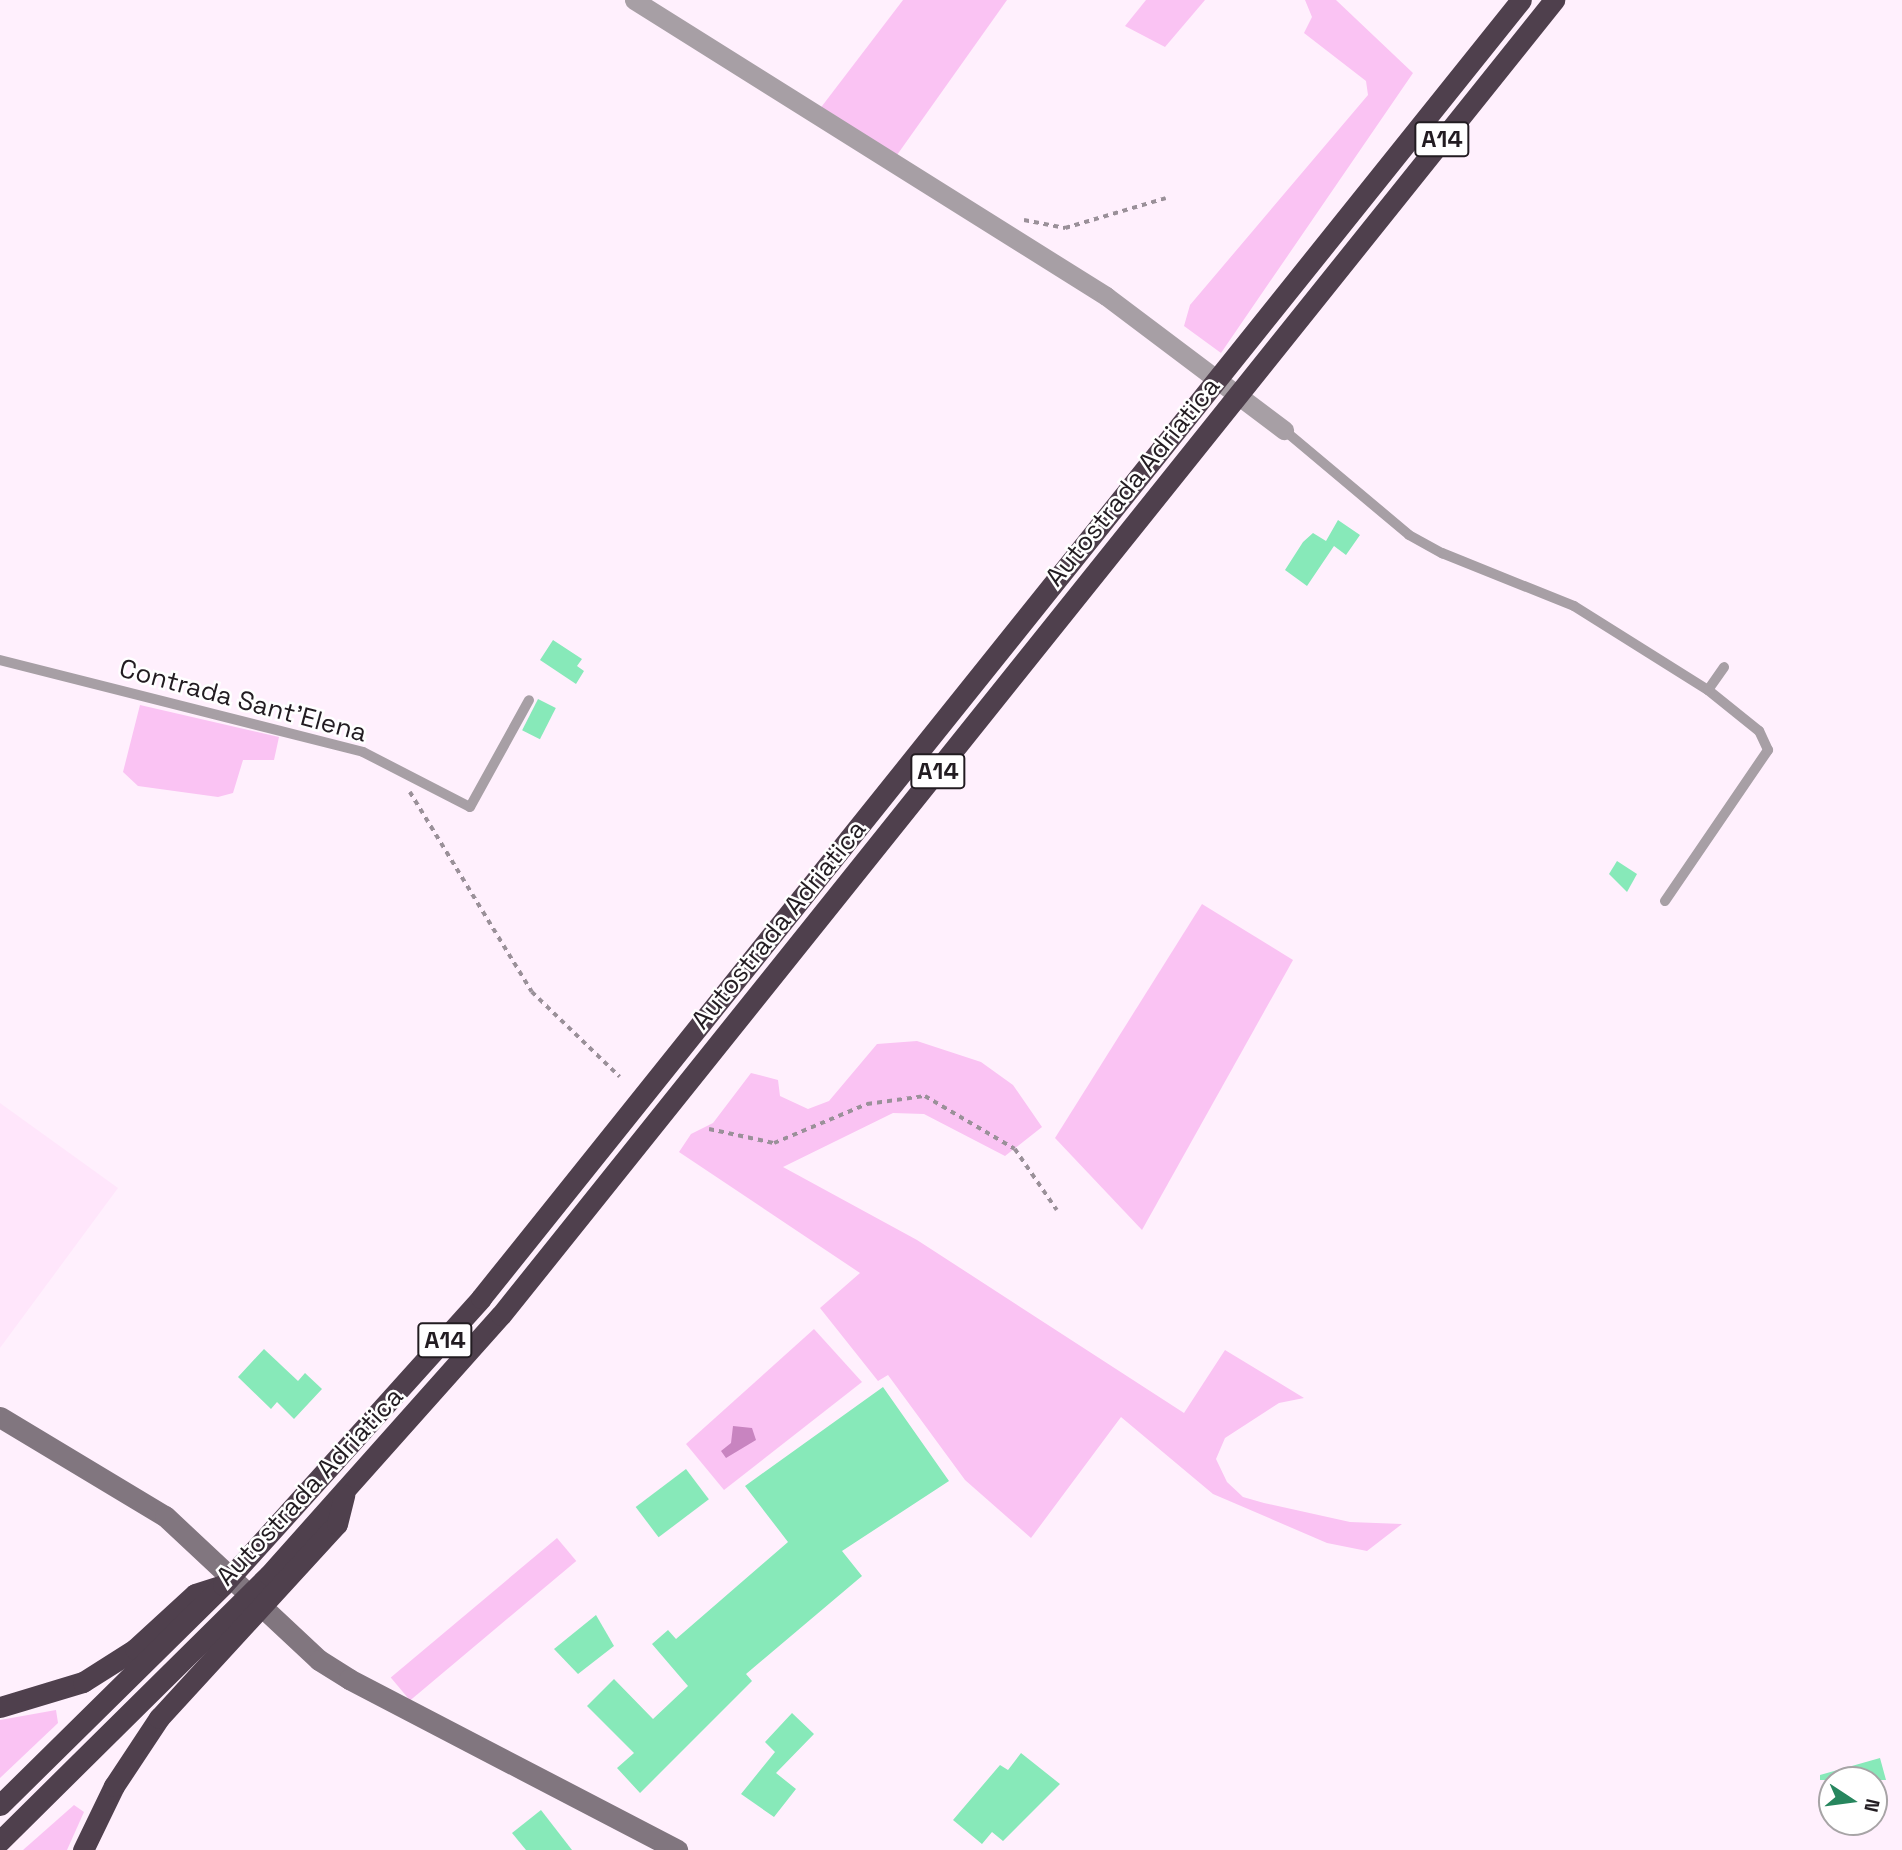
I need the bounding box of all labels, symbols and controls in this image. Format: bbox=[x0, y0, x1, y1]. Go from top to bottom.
road number: A14 bbox=[1414, 119, 1470, 160]
street label: Autostrada Adriatica bbox=[1039, 371, 1227, 593]
street label: Contrada Sant'Elena bbox=[116, 653, 370, 749]
road number: A14 bbox=[910, 750, 966, 792]
street label: Autostrada Adriatica bbox=[685, 814, 873, 1036]
road number: A14 bbox=[417, 1320, 473, 1360]
street label: Autostrada Adriatica bbox=[210, 1381, 410, 1593]
north arrow bbox=[1818, 1766, 1888, 1836]
text: N bbox=[1858, 1796, 1886, 1814]

